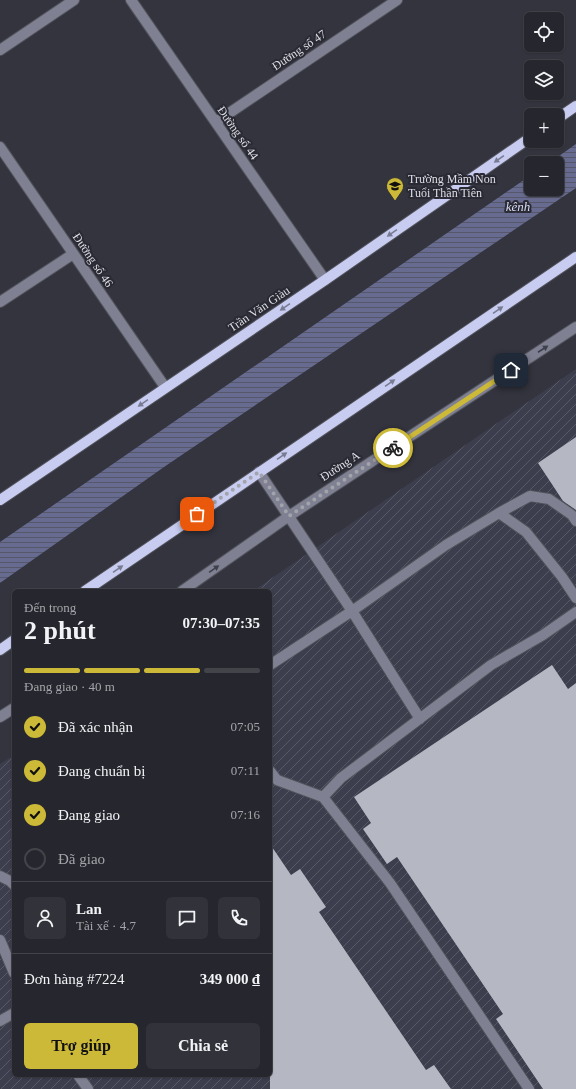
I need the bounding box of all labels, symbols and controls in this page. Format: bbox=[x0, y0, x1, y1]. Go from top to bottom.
map controls bbox=[524, 12, 564, 196]
button: locate bbox=[524, 12, 564, 52]
street label: Đường số 47 bbox=[269, 27, 329, 73]
button: layers bbox=[524, 60, 564, 100]
street label: Đường số 44 bbox=[214, 104, 262, 162]
button: + bbox=[524, 108, 564, 148]
one-way arrow bbox=[494, 155, 504, 163]
button: − bbox=[524, 156, 564, 196]
place label: Trường Mầm Non Tuổi Thần Tiên bbox=[408, 172, 496, 200]
school or university icon: Trường Mầm Non Tuổi Thần Tiên bbox=[385, 176, 405, 201]
water label: kênh bbox=[506, 199, 530, 214]
one-way arrow bbox=[387, 229, 398, 237]
street label: Đường số 46 bbox=[70, 230, 116, 290]
street label: Trần Văn Giàu bbox=[226, 283, 292, 335]
one-way arrow bbox=[280, 303, 290, 311]
one-way arrow bbox=[493, 306, 503, 314]
one-way arrow bbox=[538, 345, 548, 353]
pin bbox=[494, 353, 528, 387]
icon: home bbox=[500, 359, 522, 381]
one-way arrow bbox=[385, 379, 395, 387]
one-way arrow bbox=[137, 399, 148, 407]
courier bbox=[373, 428, 413, 468]
icon: bike bbox=[382, 437, 404, 459]
street label: Đường A bbox=[318, 448, 363, 484]
one-way arrow bbox=[277, 452, 288, 460]
pin bbox=[180, 497, 214, 531]
icon: bag bbox=[186, 503, 208, 525]
one-way arrow bbox=[112, 565, 123, 573]
one-way arrow bbox=[208, 565, 219, 573]
text: Đến trong bbox=[24, 600, 76, 615]
text: 07:30–07:35 bbox=[183, 615, 260, 631]
text: 2 phút bbox=[24, 616, 96, 645]
text: Đang giao · 40 m bbox=[24, 679, 115, 694]
icon: check bbox=[24, 716, 46, 738]
text: Đã xác nhận bbox=[58, 719, 133, 735]
text: 07:05 bbox=[230, 719, 260, 734]
icon: check bbox=[24, 760, 46, 782]
text: Đang chuẩn bị bbox=[58, 763, 145, 779]
text: 07:11 bbox=[231, 763, 260, 778]
icon: check bbox=[24, 804, 46, 826]
text: Đang giao bbox=[58, 807, 120, 823]
text: 07:16 bbox=[230, 807, 260, 822]
text: Đã giao bbox=[58, 851, 105, 867]
button: person bbox=[24, 897, 66, 939]
button: chat bbox=[166, 897, 208, 939]
button: phone bbox=[218, 897, 260, 939]
text: Lan bbox=[76, 901, 102, 917]
text: Tài xế · 4.7 bbox=[76, 918, 136, 933]
text: Đơn hàng #7224 bbox=[24, 971, 124, 987]
text: 349 000 ₫ bbox=[200, 971, 260, 987]
button: Trợ giúp bbox=[24, 1023, 138, 1069]
button: Chia sẻ bbox=[146, 1023, 260, 1069]

